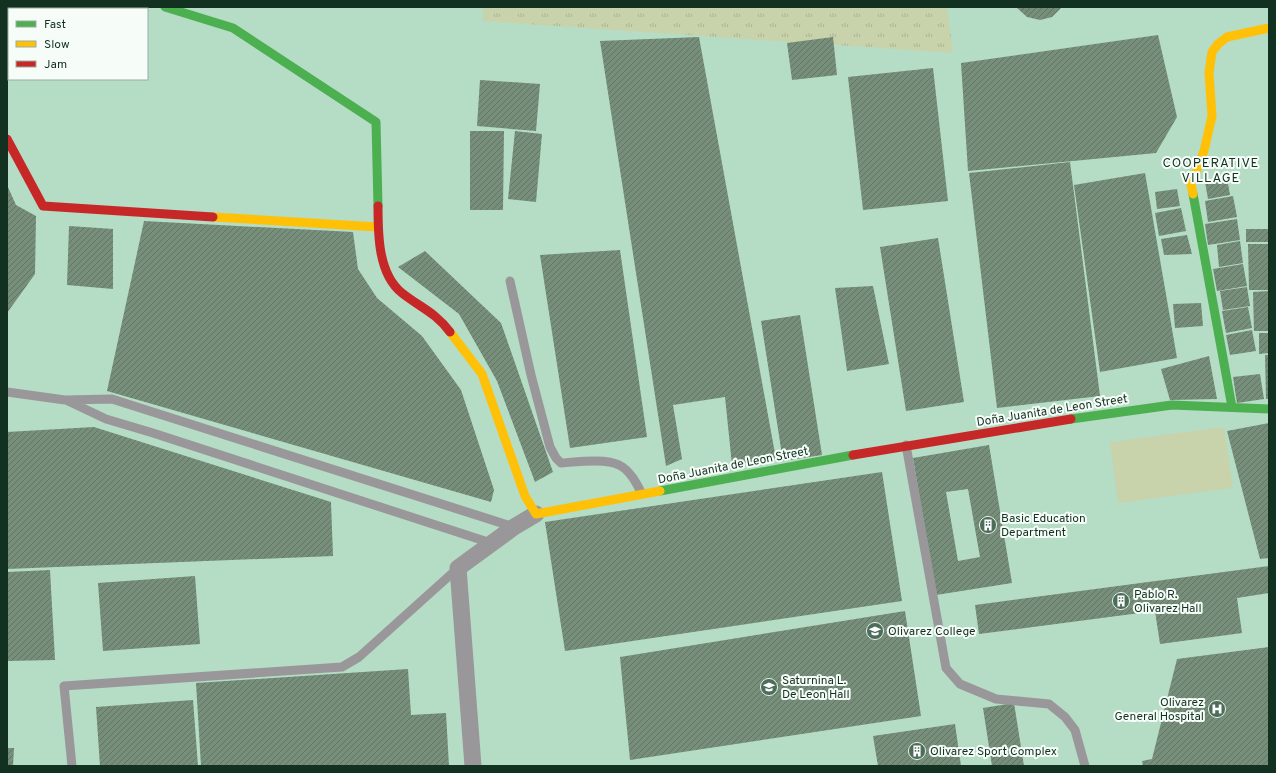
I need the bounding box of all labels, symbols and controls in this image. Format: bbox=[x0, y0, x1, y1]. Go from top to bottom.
legend bbox=[8, 8, 148, 80]
text: Fast bbox=[44, 17, 66, 33]
text: Slow bbox=[44, 37, 70, 53]
text: Jam bbox=[44, 57, 67, 73]
district label: COOPERATIVE VILLAGE bbox=[1163, 156, 1259, 187]
street label: Doña Juanita de Leon Street bbox=[976, 391, 1129, 431]
street label: Doña Juanita de Leon Street bbox=[657, 444, 810, 488]
place label: Basic Education Department bbox=[1001, 511, 1086, 541]
building icon: Basic Education Department bbox=[978, 515, 998, 535]
place label: Pablo R. Olivarez Hall bbox=[1134, 587, 1202, 617]
building icon: Pablo R. Olivarez Hall bbox=[1111, 591, 1131, 611]
school or university icon: Olivarez College bbox=[865, 621, 885, 641]
place label: Olivarez College bbox=[888, 624, 976, 640]
place label: Saturnina L. De Leon Hall bbox=[782, 673, 850, 703]
school or university icon: Saturnina L. De Leon Hall bbox=[759, 677, 779, 697]
place label: Olivarez General Hospital bbox=[1115, 695, 1204, 725]
hospital icon: Olivarez General Hospital bbox=[1207, 699, 1227, 719]
building icon: Olivarez Sport Complex bbox=[907, 741, 927, 761]
place label: Olivarez Sport Complex bbox=[930, 744, 1057, 760]

